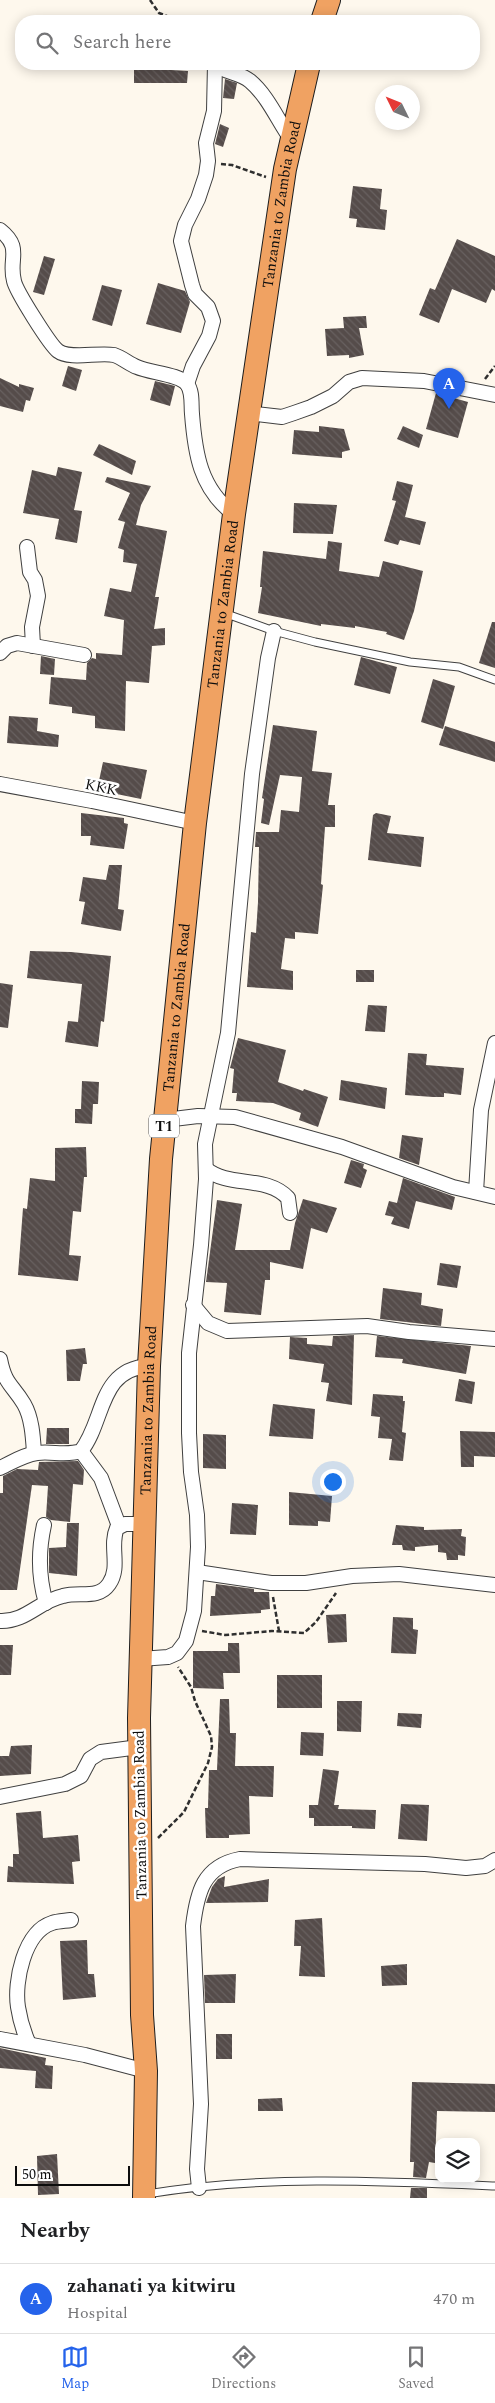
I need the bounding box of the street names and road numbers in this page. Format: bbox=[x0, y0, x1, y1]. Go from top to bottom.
street label: Tanzania to Zambia Road bbox=[257, 119, 308, 290]
street label: Tanzania to Zambia Road bbox=[201, 519, 245, 690]
street label: KKK bbox=[83, 773, 119, 802]
street label: Tanzania to Zambia Road bbox=[157, 922, 197, 1093]
road number: T1 bbox=[149, 1114, 179, 1138]
street label: Tanzania to Zambia Road bbox=[134, 1325, 163, 1495]
street label: Tanzania to Zambia Road bbox=[128, 1730, 153, 1900]

